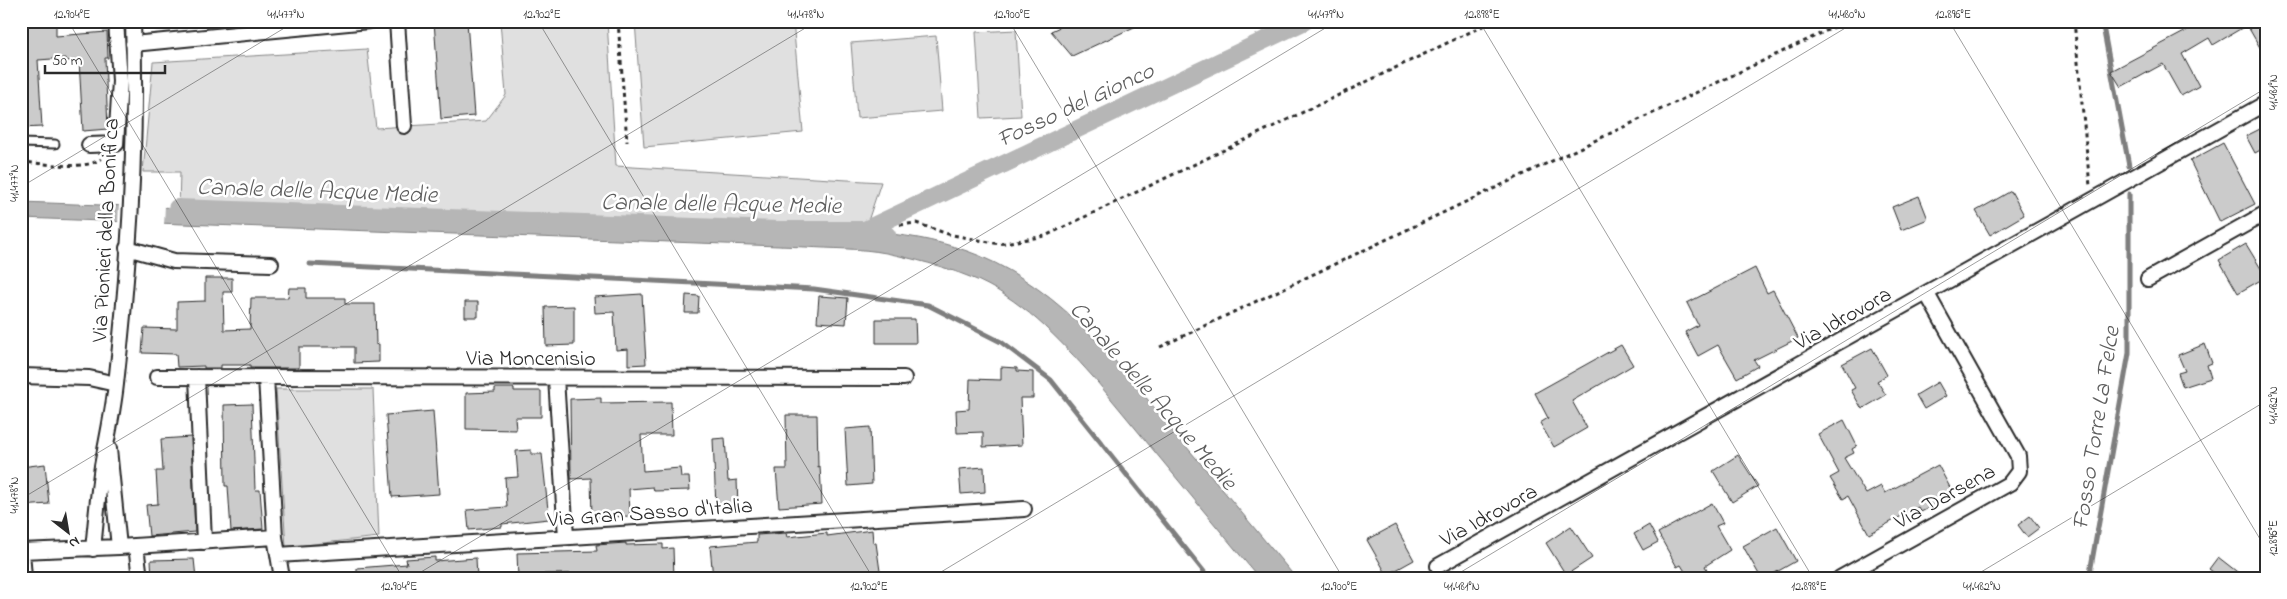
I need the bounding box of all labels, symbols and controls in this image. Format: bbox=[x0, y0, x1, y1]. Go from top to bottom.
text: 12.904°E bbox=[54, 6, 90, 24]
text: 41.477°N bbox=[267, 6, 305, 24]
text: 12.902°E bbox=[523, 6, 561, 24]
text: 41.478°N bbox=[788, 6, 824, 24]
text: 12.900°E bbox=[994, 6, 1030, 24]
text: 41.479°N bbox=[1308, 6, 1344, 24]
text: 12.898°E bbox=[1464, 6, 1500, 24]
text: 41.480°N bbox=[1828, 6, 1866, 24]
text: 12.896°E bbox=[1935, 6, 1971, 24]
scale bar bbox=[45, 42, 165, 74]
text: 50 m bbox=[52, 50, 83, 72]
water label: Fosso del Gionco bbox=[992, 54, 1162, 158]
text: 41.481°N bbox=[2265, 74, 2283, 110]
street label: Via Pionieri della Bonifica bbox=[85, 117, 129, 344]
text: 41.477°N bbox=[6, 164, 24, 202]
water label: Canale delle Acque Medie bbox=[196, 171, 439, 214]
water label: Canale delle Acque Medie bbox=[600, 186, 843, 225]
street label: Via Idrovora bbox=[1788, 280, 1898, 360]
water label: Canale delle Acque Medie bbox=[1060, 294, 1245, 500]
water label: Fosso Torre La Felce bbox=[2064, 323, 2131, 533]
street label: Via Moncenisio bbox=[465, 344, 596, 376]
text: 41.482°N bbox=[2265, 386, 2283, 424]
street label: Via Darsena bbox=[1888, 457, 2002, 539]
text: 41.478°N bbox=[6, 477, 24, 513]
street label: Via Idrovora bbox=[1434, 477, 1544, 557]
street label: Via Gran Sasso d'Italia bbox=[546, 491, 754, 537]
north arrow bbox=[42, 506, 92, 556]
text: 12.896°E bbox=[2265, 520, 2283, 556]
text: N bbox=[64, 530, 83, 553]
text: 12.904°E bbox=[381, 578, 417, 596]
text: 12.902°E bbox=[850, 578, 888, 596]
text: 12.900°E bbox=[1321, 578, 1357, 596]
text: 41.481°N bbox=[1444, 578, 1480, 596]
text: 12.898°E bbox=[1791, 578, 1827, 596]
text: 41.482°N bbox=[1963, 578, 2001, 596]

